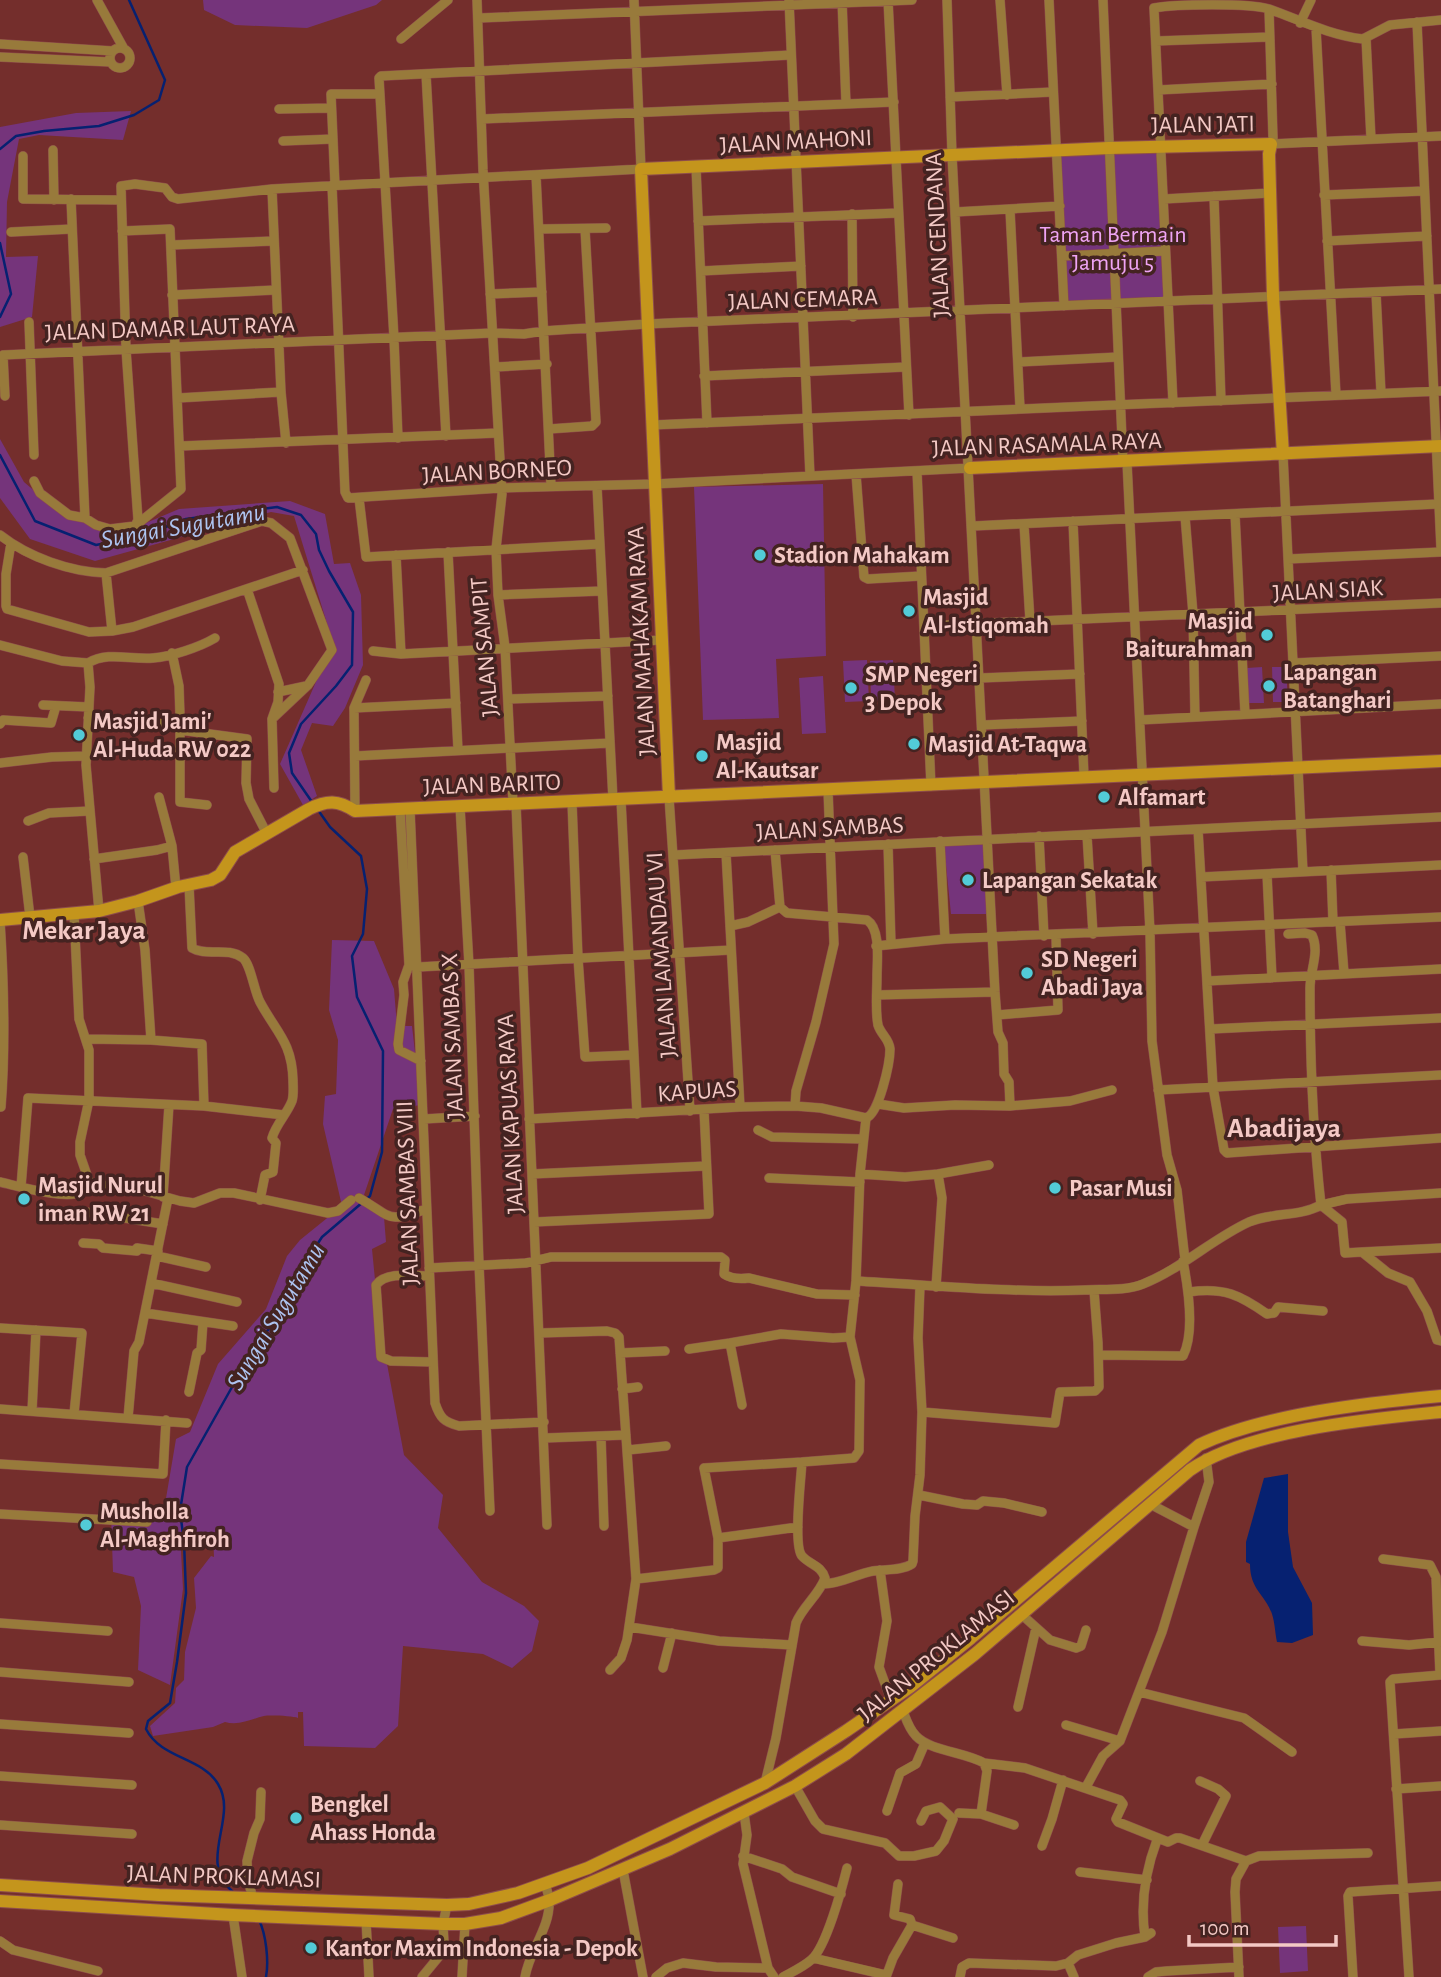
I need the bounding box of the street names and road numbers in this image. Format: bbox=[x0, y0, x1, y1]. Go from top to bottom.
street label: JALAN JATI bbox=[1151, 112, 1255, 138]
street label: JALAN MAHONI bbox=[719, 126, 873, 158]
street label: JALAN CENDANA bbox=[922, 152, 954, 318]
street label: JALAN CEMARA bbox=[728, 285, 878, 315]
street label: JALAN DAMAR LAUT RAYA bbox=[45, 313, 296, 345]
street label: JALAN RASAMALA RAYA bbox=[932, 429, 1162, 461]
street label: JALAN BORNEO bbox=[422, 456, 572, 488]
street label: JALAN MAHAKAM RAYA bbox=[624, 525, 660, 756]
street label: JALAN SAMPIT bbox=[467, 576, 503, 718]
street label: JALAN SIAK bbox=[1272, 576, 1385, 606]
street label: JALAN BARITO bbox=[423, 771, 561, 799]
street label: JALAN SAMBAS bbox=[756, 813, 904, 845]
street label: JALAN LAMANDAU VI bbox=[643, 851, 681, 1059]
street label: JALAN SAMBAS X bbox=[438, 953, 468, 1119]
street label: JALAN KAPUAS RAYA bbox=[494, 1013, 528, 1215]
street label: KAPUAS bbox=[657, 1077, 737, 1107]
street label: JALAN SAMBAS VIII bbox=[393, 1100, 423, 1286]
street label: JALAN PROKLAMASI bbox=[854, 1585, 1020, 1726]
street label: JALAN PROKLAMASI bbox=[127, 1862, 321, 1892]

